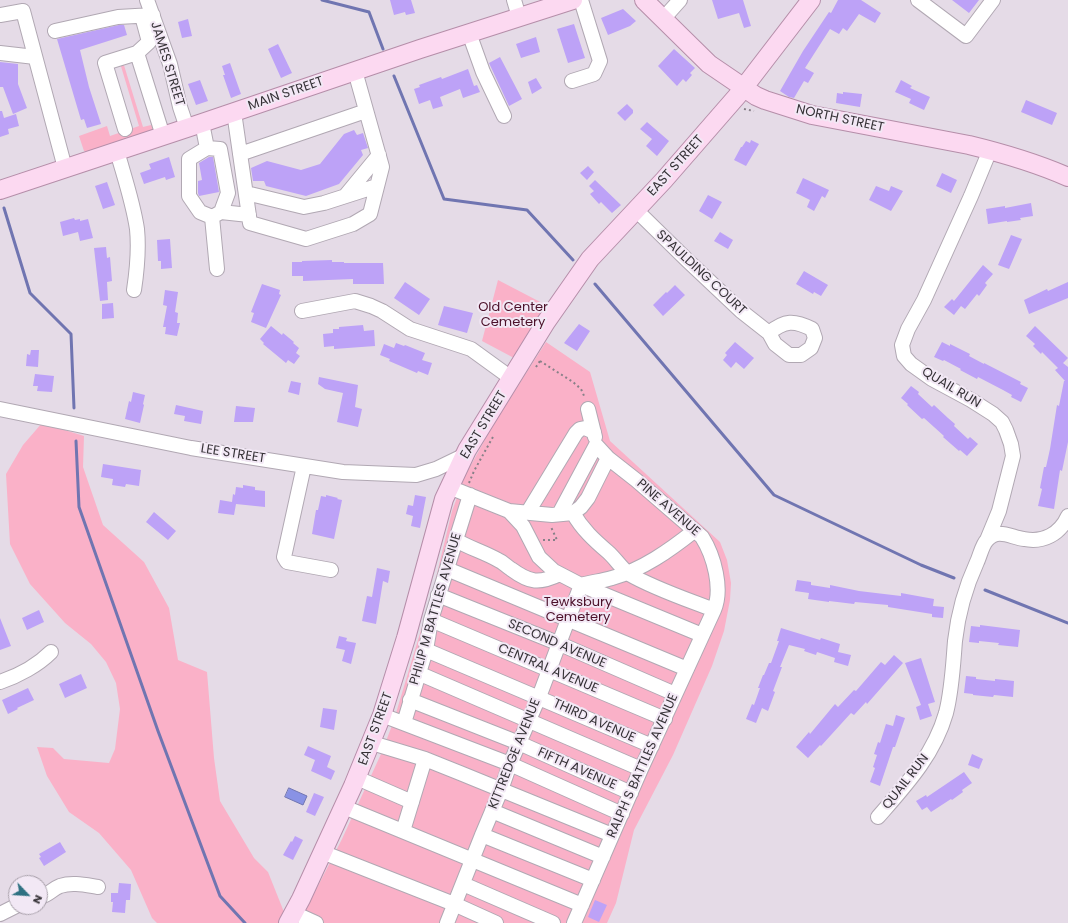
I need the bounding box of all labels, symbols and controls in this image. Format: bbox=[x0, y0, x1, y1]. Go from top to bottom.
street label: JAMES STREET bbox=[147, 20, 187, 108]
street label: MAIN STREET bbox=[246, 74, 326, 114]
street label: NORTH STREET bbox=[795, 102, 885, 136]
street label: EAST STREET bbox=[645, 132, 707, 200]
street label: SPAULDING COURT bbox=[653, 227, 749, 319]
park label: Old Center Cemetery bbox=[478, 300, 548, 331]
street label: QUAIL RUN bbox=[919, 364, 983, 412]
street label: EAST STREET bbox=[458, 388, 510, 462]
street label: LEE STREET bbox=[200, 441, 266, 467]
street label: PINE AVENUE bbox=[633, 476, 703, 540]
street label: PHILIP M BATTLES AVENUE bbox=[407, 531, 465, 687]
park label: Tewksbury Cemetery bbox=[544, 595, 612, 626]
street label: SECOND AVENUE bbox=[506, 616, 608, 672]
street label: CENTRAL AVENUE bbox=[496, 641, 600, 697]
street label: EAST STREET bbox=[356, 690, 396, 768]
street label: RALPH S BATTLES AVENUE bbox=[604, 691, 682, 841]
street label: KITTREDGE AVENUE bbox=[486, 696, 544, 812]
street label: THIRD AVENUE bbox=[550, 696, 638, 746]
street label: FIFTH AVENUE bbox=[535, 745, 619, 793]
street label: QUAIL RUN bbox=[880, 751, 932, 813]
north arrow bbox=[8, 875, 48, 915]
text: N bbox=[29, 893, 47, 907]

